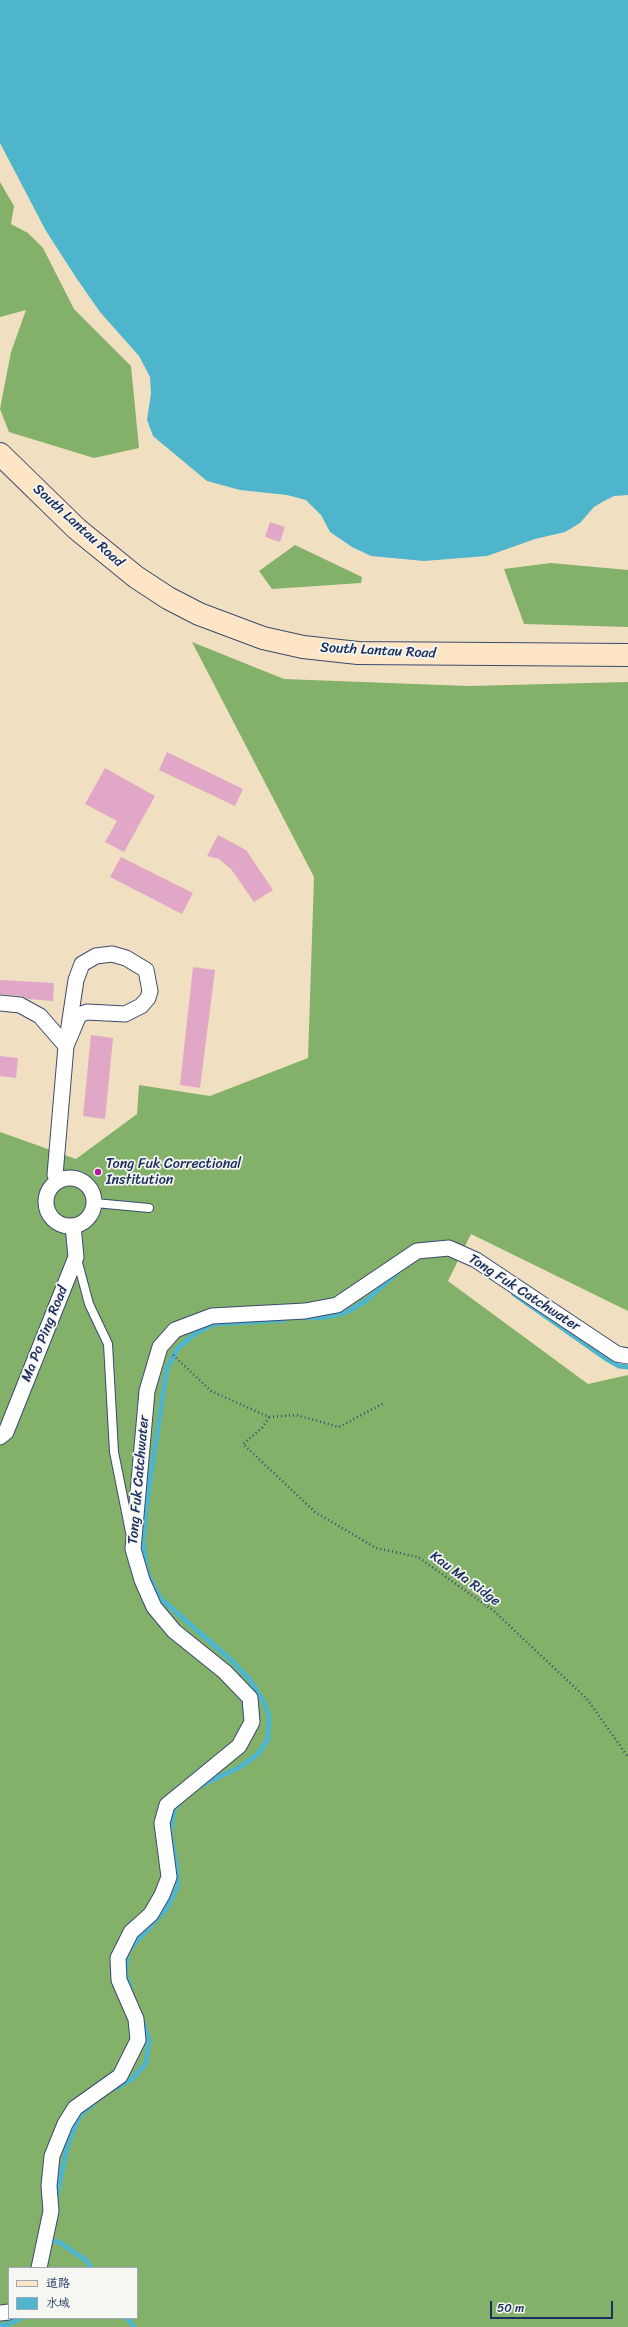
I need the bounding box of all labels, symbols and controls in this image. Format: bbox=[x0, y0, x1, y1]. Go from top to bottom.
street label: South Lantau Road bbox=[29, 481, 127, 571]
street label: South Lantau Road bbox=[320, 640, 436, 662]
place label: Tong Fuk Correctional Institution bbox=[106, 1156, 241, 1188]
marker: Tong Fuk Correctional Institution bbox=[93, 1167, 103, 1177]
street label: Tong Fuk Catchwater bbox=[465, 1251, 583, 1335]
street label: Ma Po Ping Road bbox=[18, 1284, 72, 1384]
street label: Tong Fuk Catchwater bbox=[125, 1415, 153, 1545]
street label: Kau Ma Ridge bbox=[427, 1548, 503, 1610]
legend bbox=[8, 2267, 138, 2319]
text: 道路 bbox=[46, 2272, 70, 2294]
text: 水域 bbox=[46, 2292, 70, 2314]
scale bar bbox=[492, 2293, 615, 2319]
text: 50 m bbox=[497, 2297, 524, 2319]

